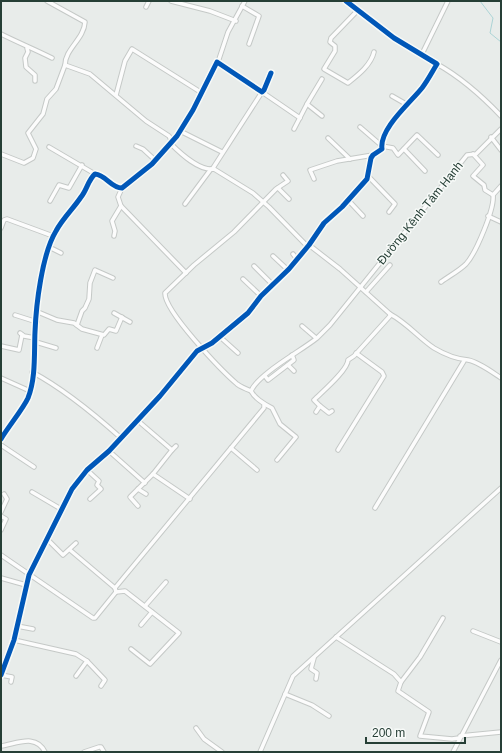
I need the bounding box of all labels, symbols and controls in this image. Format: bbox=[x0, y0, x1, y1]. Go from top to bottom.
street label: Đường Kênh Tám Hạnh bbox=[374, 159, 466, 267]
scale bar bbox=[366, 719, 465, 745]
text: 200 m bbox=[372, 726, 405, 740]

